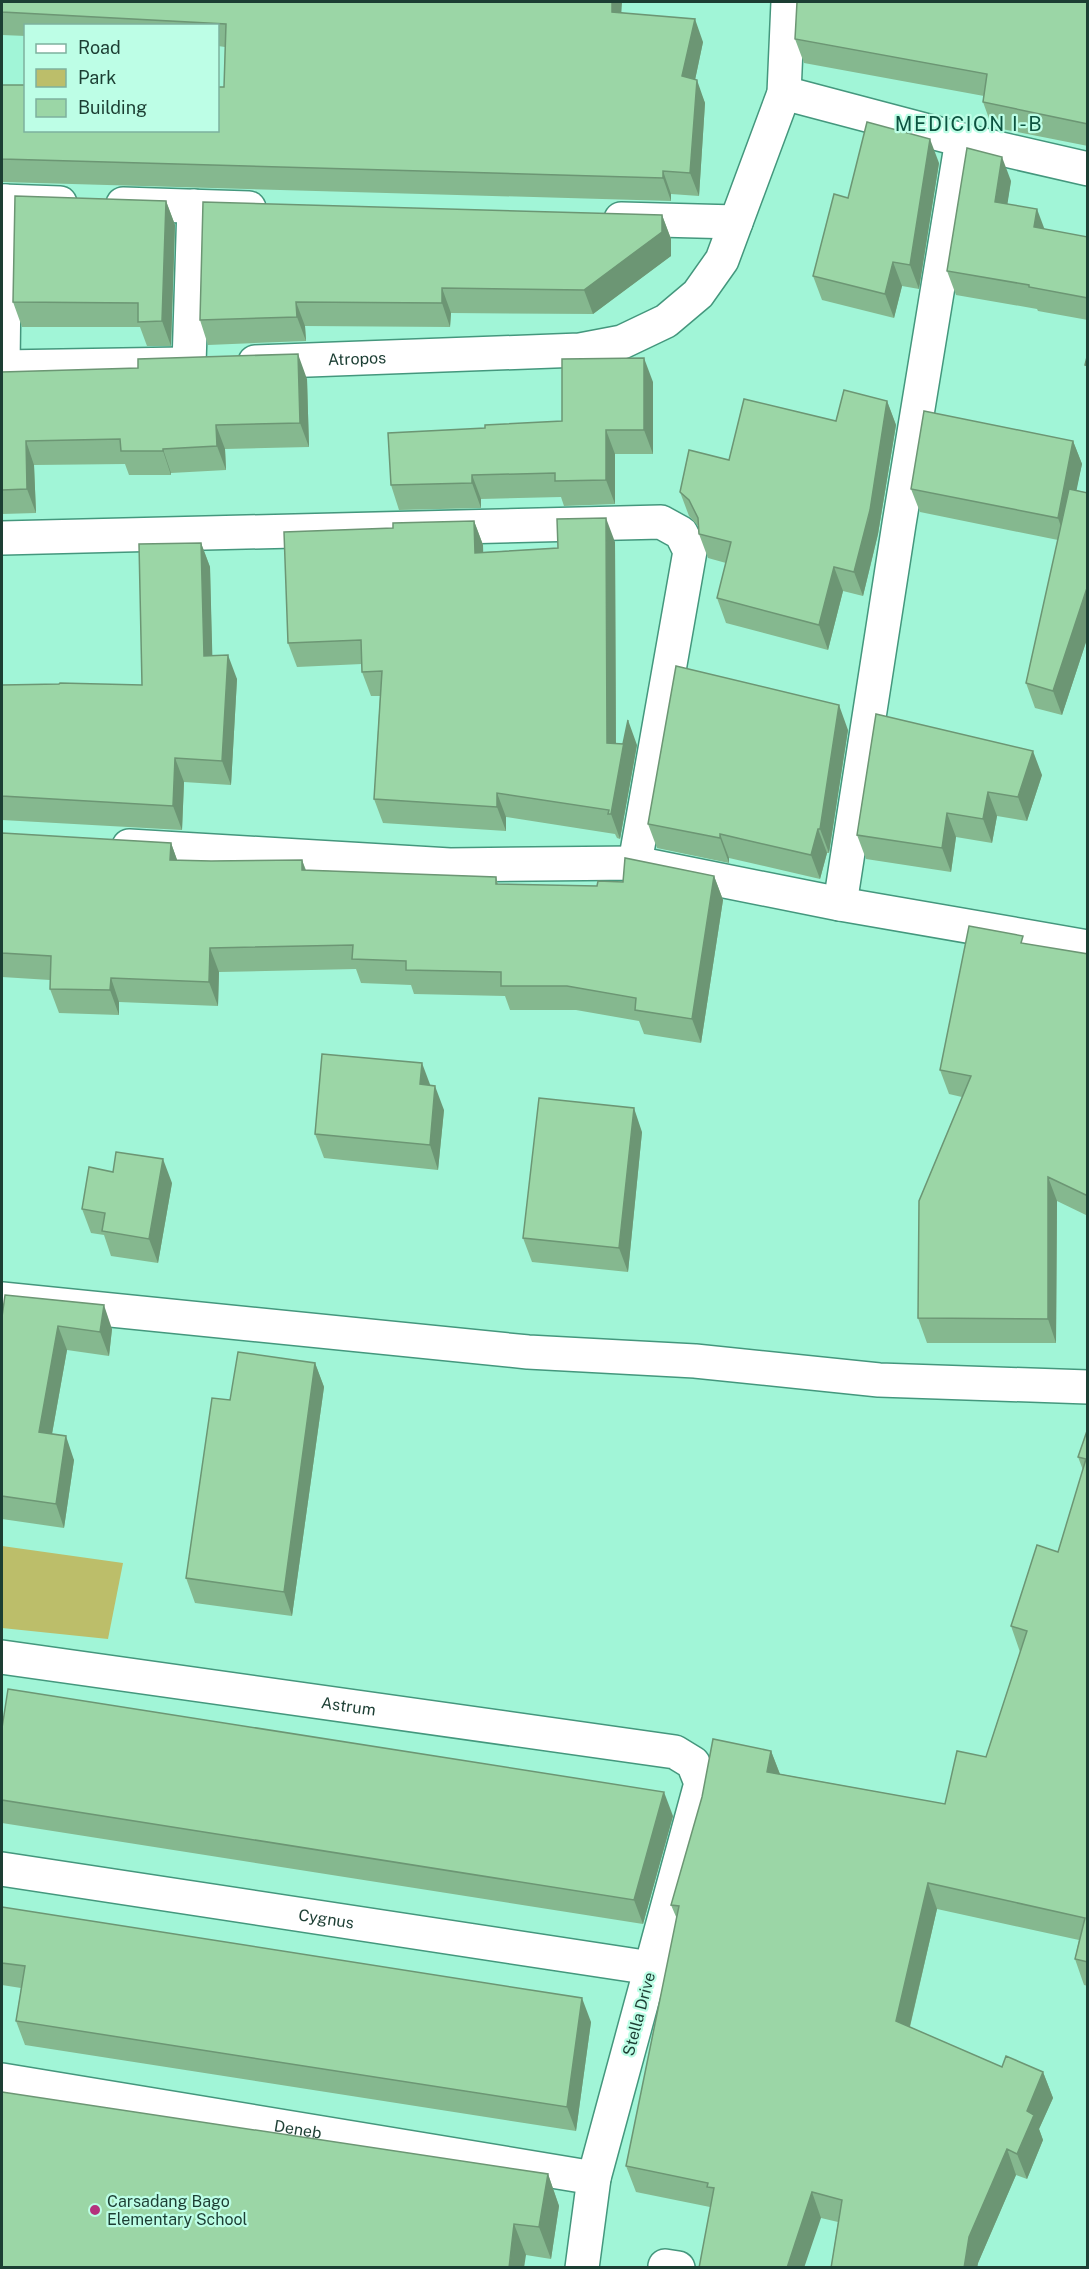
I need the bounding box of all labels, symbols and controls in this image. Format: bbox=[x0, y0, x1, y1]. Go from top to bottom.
legend bbox=[24, 24, 219, 132]
text: Road bbox=[78, 37, 121, 58]
text: Park bbox=[78, 67, 116, 88]
text: Building bbox=[78, 97, 147, 118]
district label: MEDICION I-B bbox=[895, 112, 1043, 136]
street label: Atropos bbox=[327, 348, 387, 369]
street label: Astrum bbox=[320, 1693, 377, 1719]
street label: Cygnus bbox=[297, 1905, 355, 1932]
street label: Stella Drive bbox=[619, 1970, 659, 2058]
street label: Deneb bbox=[273, 2116, 323, 2142]
place label: Carsadang Bago Elementary School bbox=[107, 2192, 248, 2229]
marker: Carsadang Bago Elementary School bbox=[88, 2203, 102, 2217]

